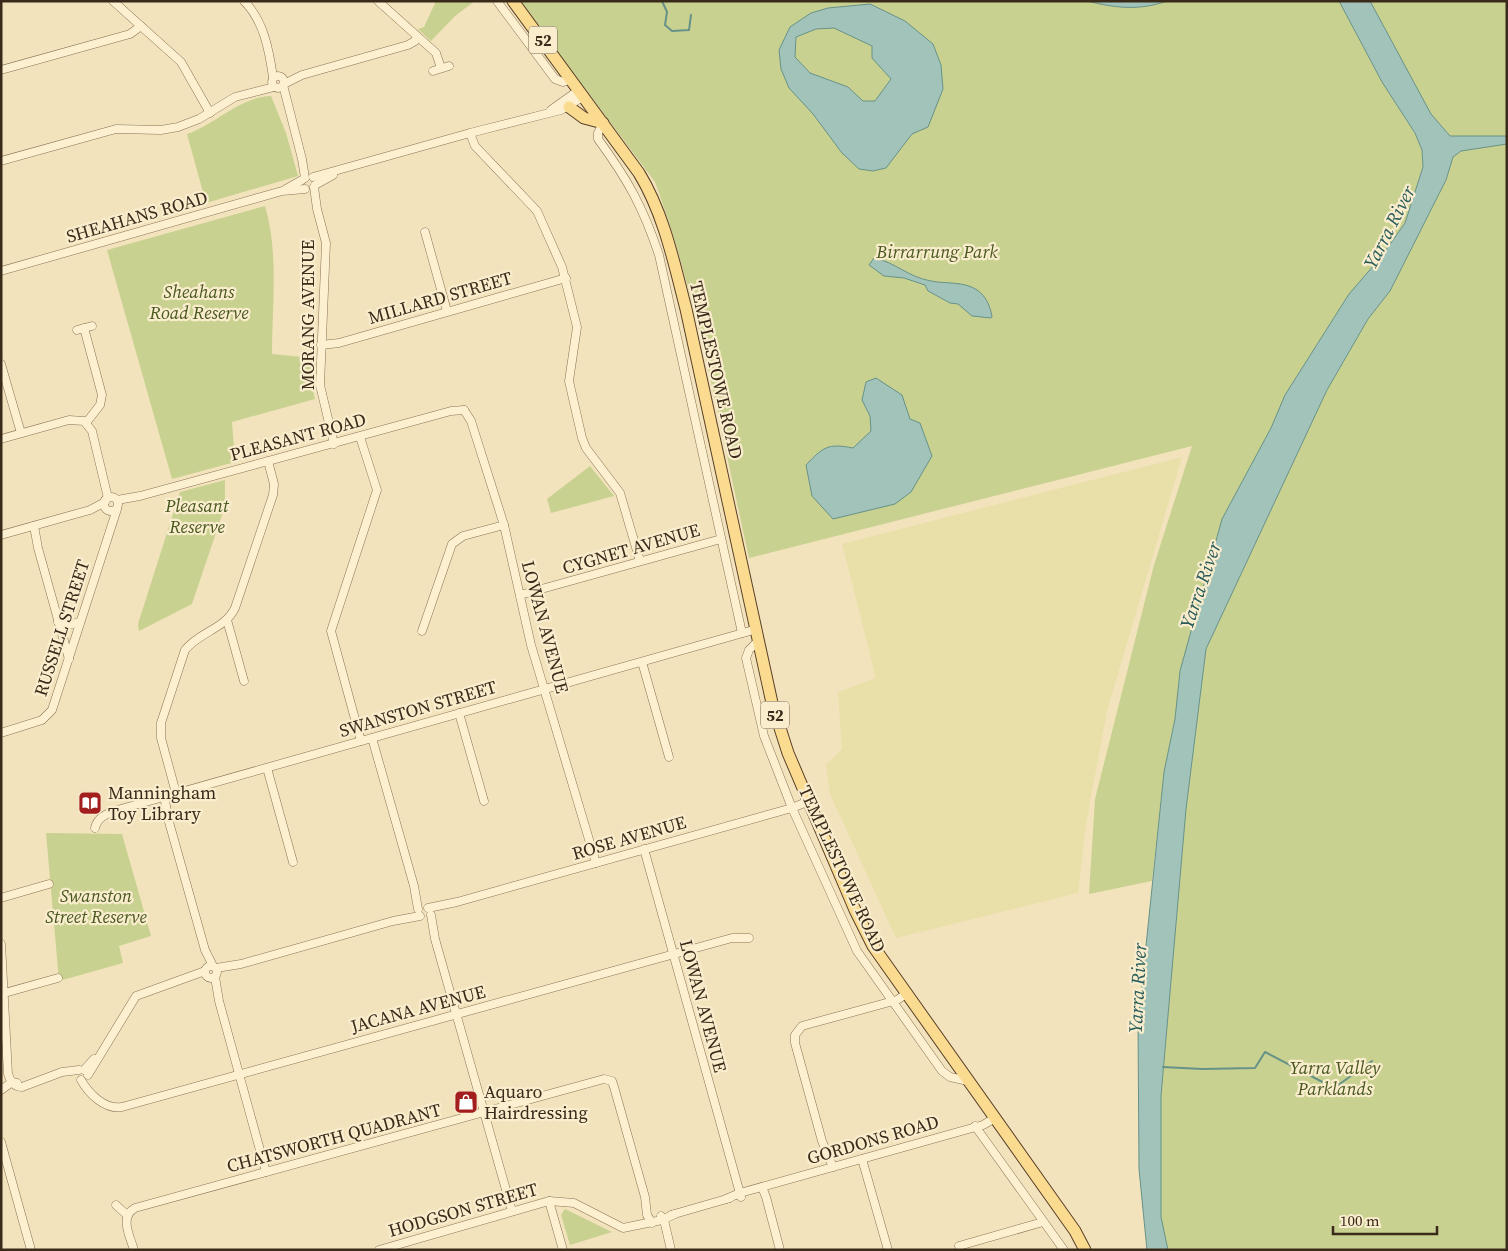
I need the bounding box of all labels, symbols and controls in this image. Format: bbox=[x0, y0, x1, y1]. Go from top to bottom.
road number: 52 bbox=[529, 26, 557, 54]
water label: Yarra River bbox=[1357, 180, 1422, 273]
street label: SHEAHANS ROAD bbox=[63, 184, 211, 249]
park label: Birrarrung Park bbox=[875, 239, 998, 264]
street label: MORANG AVENUE bbox=[295, 240, 320, 390]
street label: MILLARD STREET bbox=[365, 265, 515, 330]
street label: TEMPLESTOWE ROAD bbox=[684, 278, 749, 461]
park label: Sheahans Road Reserve bbox=[149, 279, 249, 325]
street label: PLEASANT ROAD bbox=[227, 406, 369, 467]
park label: Pleasant Reserve bbox=[164, 493, 230, 539]
street label: CYGNET AVENUE bbox=[559, 517, 703, 580]
water label: Yarra River bbox=[1173, 537, 1227, 632]
street label: RUSSELL STREET bbox=[28, 556, 95, 699]
street label: LOWAN AVENUE bbox=[516, 558, 575, 696]
street label: SWANSTON STREET bbox=[336, 674, 500, 743]
road number: 52 bbox=[761, 702, 789, 728]
place label: Manningham Toy Library bbox=[108, 780, 216, 826]
street label: TEMPLESTOWE ROAD bbox=[793, 781, 892, 956]
library icon: Manningham Toy Library bbox=[77, 790, 103, 816]
street label: ROSE AVENUE bbox=[569, 809, 689, 866]
park label: Swanston Street Reserve bbox=[45, 883, 147, 929]
street label: LOWAN AVENUE bbox=[674, 937, 733, 1075]
water label: Yarra River bbox=[1122, 941, 1152, 1034]
street label: JACANA AVENUE bbox=[347, 978, 488, 1039]
park label: Yarra Valley Parklands bbox=[1290, 1055, 1381, 1101]
place label: Aquaro Hairdressing bbox=[484, 1079, 588, 1125]
shop icon: Aquaro Hairdressing bbox=[453, 1089, 479, 1115]
street label: CHATSWORTH QUADRANT bbox=[224, 1097, 444, 1178]
street label: GORDONS ROAD bbox=[804, 1109, 942, 1170]
street label: HODGSON STREET bbox=[385, 1176, 541, 1243]
scale bar bbox=[1333, 1204, 1437, 1236]
text: 100 m bbox=[1340, 1210, 1380, 1231]

